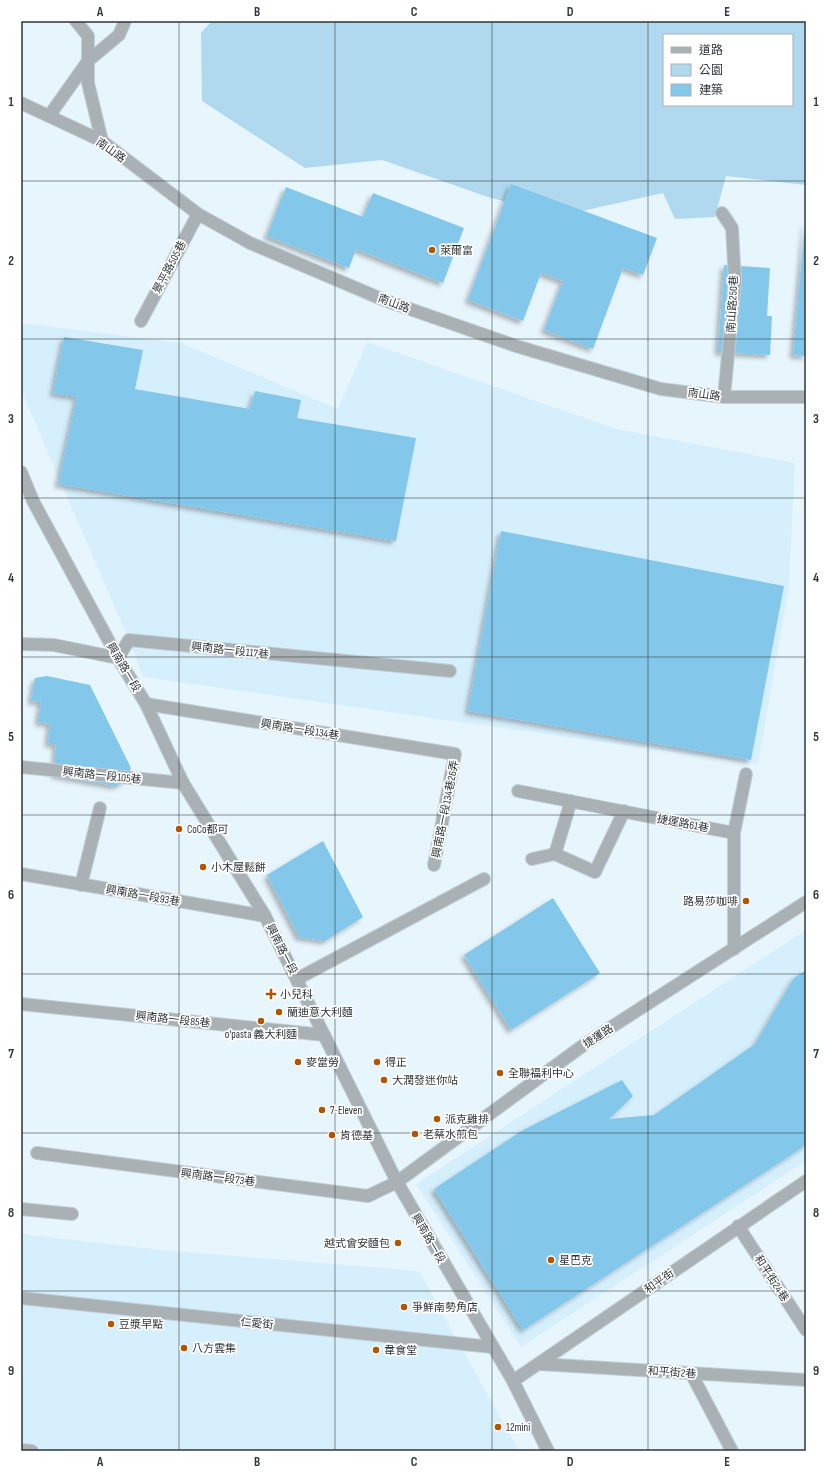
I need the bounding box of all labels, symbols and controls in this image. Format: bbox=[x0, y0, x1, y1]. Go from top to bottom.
text: A bbox=[96, 4, 104, 20]
text: B bbox=[254, 4, 260, 20]
text: C bbox=[411, 4, 418, 20]
text: D bbox=[567, 4, 574, 20]
text: E bbox=[724, 4, 730, 20]
legend bbox=[663, 34, 793, 106]
text: 道路 bbox=[699, 43, 723, 58]
text: 公園 bbox=[699, 63, 723, 78]
text: 建築 bbox=[699, 83, 723, 98]
text: 1 bbox=[8, 94, 14, 110]
text: 1 bbox=[813, 94, 819, 110]
street label: 南山路 bbox=[93, 136, 128, 165]
street label: 景平路505巷 bbox=[150, 239, 189, 296]
place label: 萊爾富 bbox=[440, 244, 473, 257]
marker: 萊爾富 bbox=[427, 245, 437, 255]
text: 2 bbox=[8, 253, 14, 269]
text: 2 bbox=[813, 253, 819, 269]
street label: 南山路250巷 bbox=[724, 275, 741, 333]
street label: 南山路 bbox=[376, 292, 412, 315]
street label: 南山路 bbox=[687, 386, 721, 403]
text: 3 bbox=[8, 411, 14, 427]
text: 3 bbox=[813, 411, 819, 427]
text: 4 bbox=[8, 570, 14, 586]
text: 4 bbox=[813, 570, 819, 586]
street label: 興南路一段 bbox=[104, 640, 143, 694]
street label: 興南路一段117巷 bbox=[190, 640, 269, 661]
street label: 興南路一段134巷 bbox=[260, 717, 340, 742]
text: 5 bbox=[8, 729, 14, 745]
text: 5 bbox=[813, 729, 819, 745]
street label: 興南路一段134巷26弄 bbox=[430, 759, 461, 859]
street label: 興南路一段105巷 bbox=[62, 765, 142, 786]
street label: 捷運路61巷 bbox=[656, 812, 710, 835]
place label: CoCo都可 bbox=[187, 823, 229, 836]
marker: CoCo都可 bbox=[174, 824, 184, 834]
place label: 小木屋鬆餅 bbox=[211, 861, 266, 874]
marker: 小木屋鬆餅 bbox=[198, 862, 208, 872]
street label: 興南路一段93巷 bbox=[105, 883, 181, 908]
text: 6 bbox=[8, 887, 14, 903]
text: 6 bbox=[813, 887, 819, 903]
place label: 路易莎咖啡 bbox=[683, 895, 738, 908]
marker: 路易莎咖啡 bbox=[741, 896, 751, 906]
street label: 興南路一段 bbox=[263, 922, 300, 977]
marker: 小兒科 bbox=[265, 988, 277, 1000]
place label: 小兒科 bbox=[280, 988, 313, 1001]
place label: 蘭迪意大利麵 bbox=[287, 1006, 353, 1019]
marker: 蘭迪意大利麵 bbox=[274, 1007, 284, 1017]
street label: 興南路一段85巷 bbox=[135, 1009, 211, 1030]
marker: o'pasta 義大利麵 bbox=[256, 1016, 266, 1026]
street label: 捷運路 bbox=[581, 1022, 616, 1051]
place label: o'pasta 義大利麵 bbox=[225, 1028, 297, 1041]
text: 7 bbox=[8, 1046, 14, 1062]
text: 7 bbox=[813, 1046, 819, 1062]
place label: 麥當勞 bbox=[306, 1056, 339, 1069]
place label: 得正 bbox=[385, 1056, 407, 1069]
marker: 麥當勞 bbox=[293, 1057, 303, 1067]
marker: 得正 bbox=[372, 1057, 382, 1067]
place label: 全聯福利中心 bbox=[508, 1067, 574, 1080]
marker: 全聯福利中心 bbox=[495, 1068, 505, 1078]
place label: 大潤發迷你站 bbox=[392, 1074, 458, 1087]
marker: 大潤發迷你站 bbox=[379, 1075, 389, 1085]
place label: 7-Eleven bbox=[330, 1104, 362, 1117]
marker: 7-Eleven bbox=[317, 1105, 327, 1115]
place label: 派克雞排 bbox=[445, 1113, 489, 1126]
marker: 派克雞排 bbox=[432, 1114, 442, 1124]
place label: 老蔡水煎包 bbox=[423, 1128, 478, 1141]
place label: 肯德基 bbox=[340, 1129, 373, 1142]
marker: 老蔡水煎包 bbox=[410, 1129, 420, 1139]
marker: 肯德基 bbox=[327, 1130, 337, 1140]
street label: 興南路一段73巷 bbox=[180, 1166, 256, 1189]
text: 8 bbox=[8, 1205, 14, 1221]
text: 8 bbox=[813, 1205, 819, 1221]
street label: 興南路一段 bbox=[409, 1211, 448, 1265]
place label: 越式會安麵包 bbox=[324, 1237, 390, 1250]
marker: 越式會安麵包 bbox=[393, 1238, 403, 1248]
street label: 和平街24巷 bbox=[752, 1252, 791, 1304]
place label: 星巴克 bbox=[559, 1254, 592, 1267]
marker: 星巴克 bbox=[546, 1255, 556, 1265]
street label: 和平街 bbox=[642, 1267, 677, 1296]
place label: 爭鮮南勢角店 bbox=[412, 1301, 478, 1314]
marker: 爭鮮南勢角店 bbox=[399, 1302, 409, 1312]
street label: 仁愛街 bbox=[240, 1315, 274, 1332]
place label: 豆漿早點 bbox=[119, 1318, 163, 1331]
marker: 豆漿早點 bbox=[106, 1319, 116, 1329]
place label: 八方雲集 bbox=[192, 1342, 236, 1355]
marker: 八方雲集 bbox=[179, 1343, 189, 1353]
place label: 韋食堂 bbox=[384, 1344, 417, 1357]
marker: 韋食堂 bbox=[371, 1345, 381, 1355]
text: 9 bbox=[8, 1363, 14, 1379]
text: 9 bbox=[813, 1363, 819, 1379]
street label: 和平街2巷 bbox=[647, 1364, 697, 1381]
place label: 12mini bbox=[506, 1421, 530, 1434]
marker: 12mini bbox=[493, 1422, 503, 1432]
text: A bbox=[96, 1454, 104, 1470]
text: B bbox=[254, 1454, 260, 1470]
text: C bbox=[411, 1454, 418, 1470]
text: D bbox=[567, 1454, 574, 1470]
text: E bbox=[724, 1454, 730, 1470]

